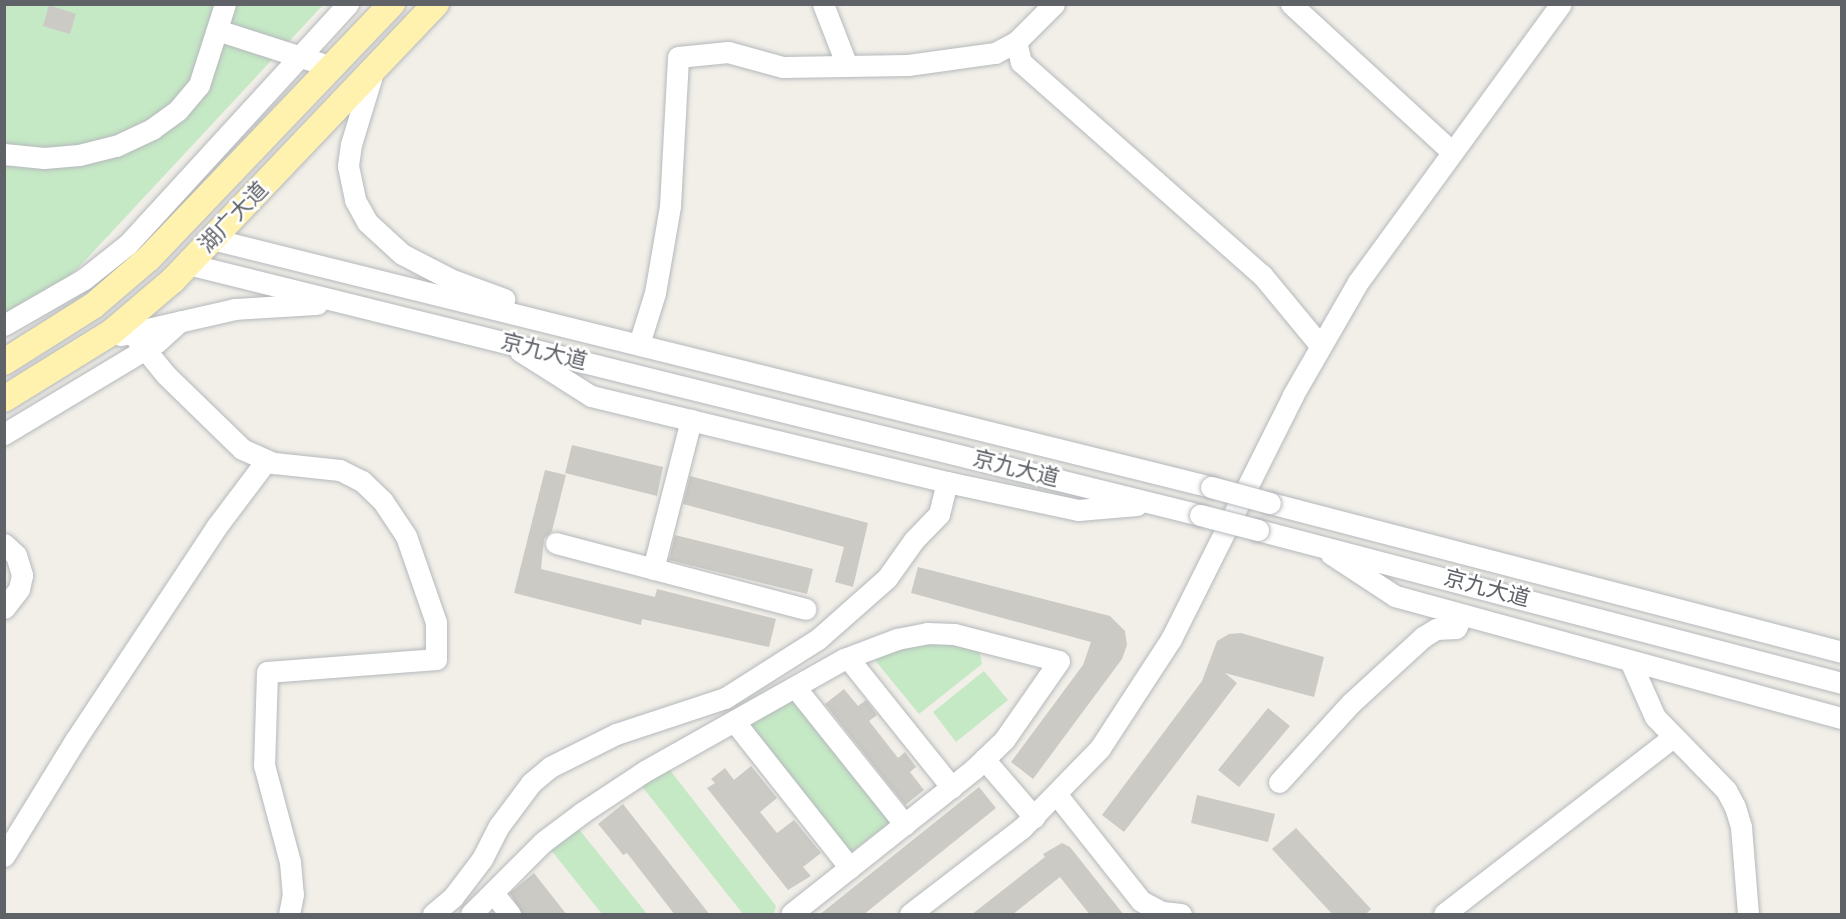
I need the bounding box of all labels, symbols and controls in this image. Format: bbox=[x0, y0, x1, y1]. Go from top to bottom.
street label: 湖广大道 bbox=[193, 176, 273, 258]
street label: 京九大道 bbox=[498, 328, 590, 374]
street label: 京九大道 bbox=[970, 445, 1062, 491]
street label: 京九大道 bbox=[1441, 564, 1533, 612]

